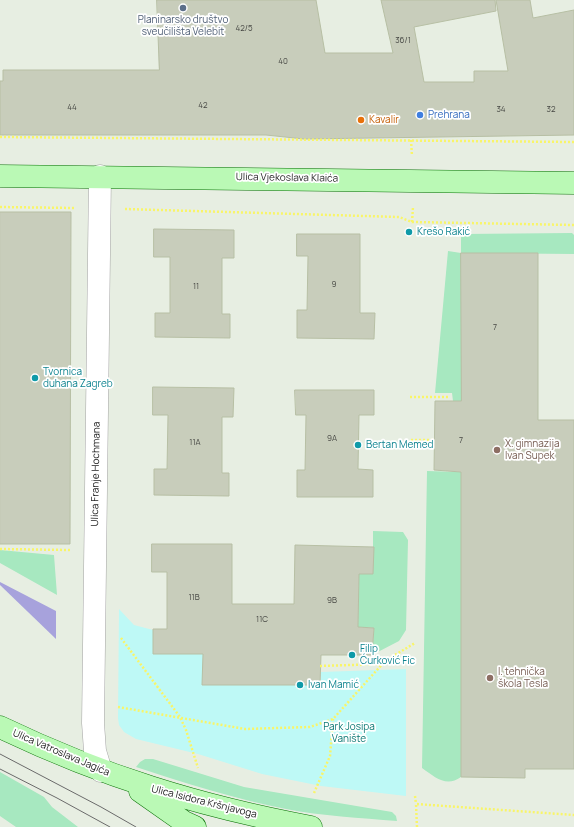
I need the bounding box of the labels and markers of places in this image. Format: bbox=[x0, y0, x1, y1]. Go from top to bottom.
marker: Planinarsko društvo sveučilišta Velebit bbox=[178, 3, 188, 13]
place label: Planinarsko društvo sveučilišta Velebit bbox=[138, 14, 228, 38]
place label: Prehrana bbox=[428, 109, 470, 121]
marker: Prehrana bbox=[415, 110, 425, 120]
place label: Kavalir bbox=[369, 114, 399, 126]
marker: Kavalir bbox=[356, 115, 366, 125]
place label: Krešo Rakić bbox=[417, 226, 470, 238]
marker: Krešo Rakić bbox=[404, 227, 414, 237]
place label: Tvornica duhana Zagreb bbox=[43, 366, 113, 390]
marker: Tvornica duhana Zagreb bbox=[30, 373, 40, 383]
place label: X. gimnazija Ivan Supek bbox=[505, 438, 560, 462]
place label: Bertan Memed bbox=[366, 439, 433, 451]
marker: Bertan Memed bbox=[353, 440, 363, 450]
marker: X. gimnazija Ivan Supek bbox=[492, 445, 502, 455]
place label: Filip Ćurković Fic bbox=[360, 643, 415, 666]
marker: Filip Ćurković Fic bbox=[347, 650, 357, 660]
place label: I. tehnička škola Tesla bbox=[498, 666, 548, 690]
marker: I. tehnička škola Tesla bbox=[485, 673, 495, 683]
place label: Ivan Mamić bbox=[308, 679, 359, 691]
marker: Ivan Mamić bbox=[295, 680, 305, 690]

